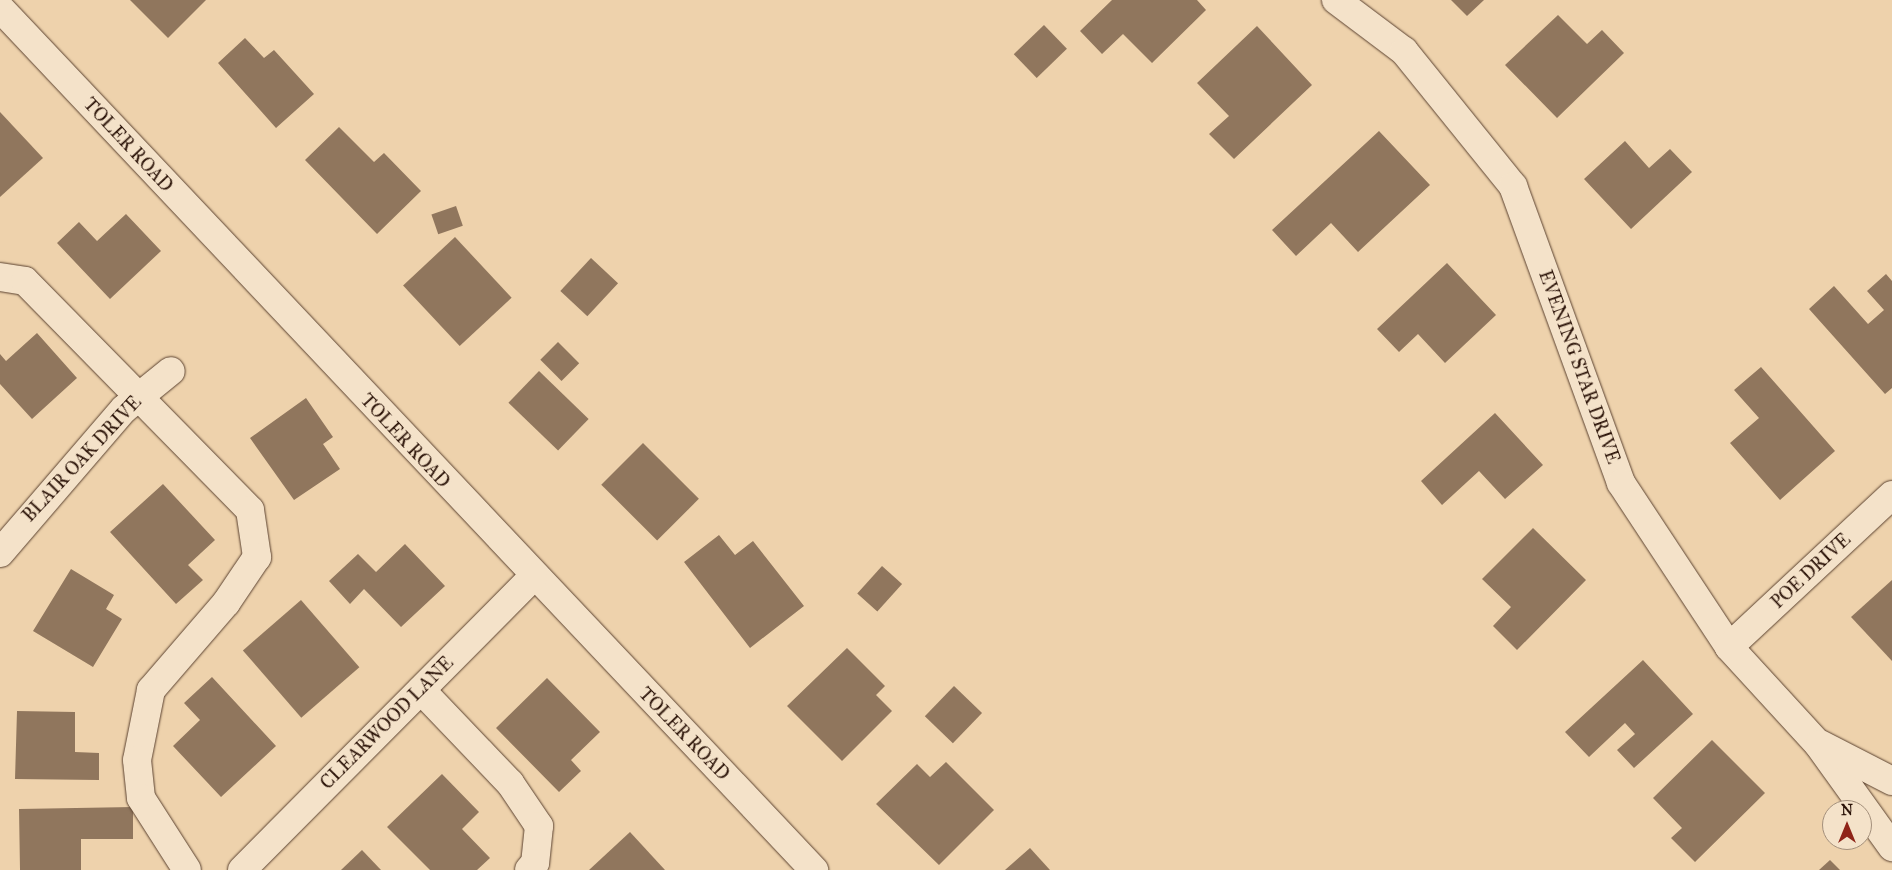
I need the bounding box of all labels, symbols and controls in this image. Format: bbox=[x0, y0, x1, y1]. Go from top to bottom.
street label: TOLER ROAD bbox=[79, 93, 177, 197]
street label: EVENING STAR DRIVE bbox=[1534, 267, 1624, 467]
street label: TOLER ROAD bbox=[356, 389, 454, 493]
street label: BLAIR OAK DRIVE bbox=[18, 392, 146, 526]
street label: POE DRIVE bbox=[1767, 529, 1855, 613]
street label: CLEARWOOD LANE bbox=[316, 652, 458, 794]
street label: TOLER ROAD bbox=[634, 683, 734, 785]
north arrow bbox=[1822, 800, 1872, 850]
text: N bbox=[1841, 802, 1853, 819]

